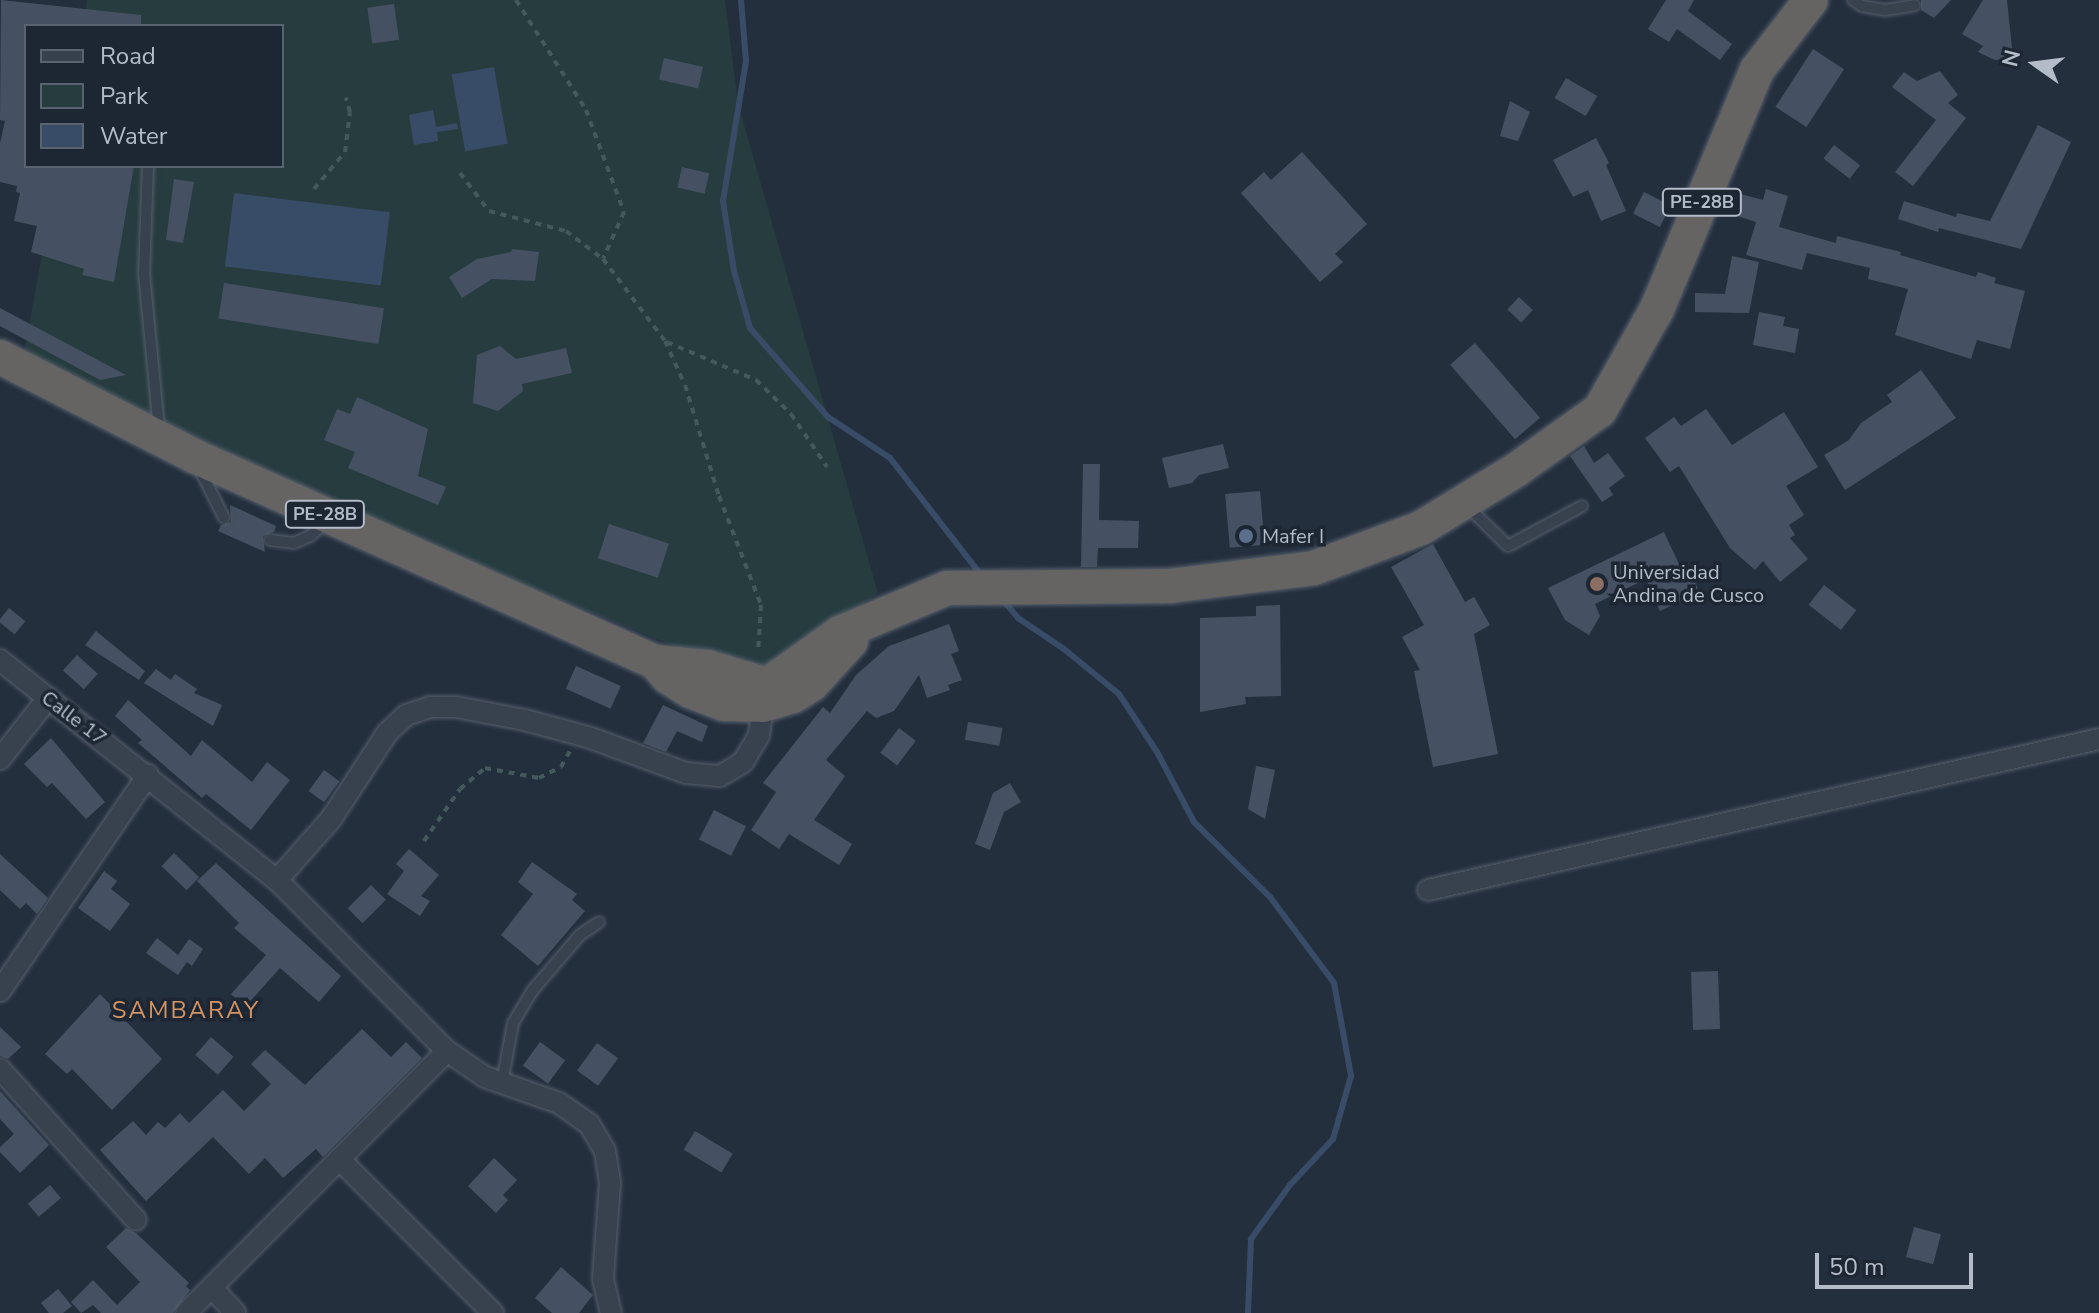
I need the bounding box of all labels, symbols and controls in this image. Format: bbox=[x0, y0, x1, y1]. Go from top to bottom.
legend bbox=[24, 24, 284, 168]
north arrow bbox=[1995, 24, 2075, 104]
text: Road bbox=[100, 40, 156, 72]
text: N bbox=[1995, 47, 2028, 70]
text: Park bbox=[100, 80, 148, 112]
text: Water bbox=[100, 120, 167, 152]
road number: PE-28B bbox=[1660, 188, 1744, 216]
road number: PE-28B bbox=[283, 500, 367, 528]
place label: Mafer I bbox=[1262, 524, 1324, 548]
marker: Mafer I bbox=[1237, 527, 1255, 545]
place label: Universidad Andina de Cusco bbox=[1613, 560, 1764, 607]
marker: Universidad Andina de Cusco bbox=[1588, 575, 1606, 593]
street label: Calle 17 bbox=[37, 686, 111, 750]
district label: SAMBARAY bbox=[112, 997, 260, 1025]
scale bar bbox=[1819, 1237, 1977, 1287]
text: 50 m bbox=[1829, 1251, 1885, 1283]

